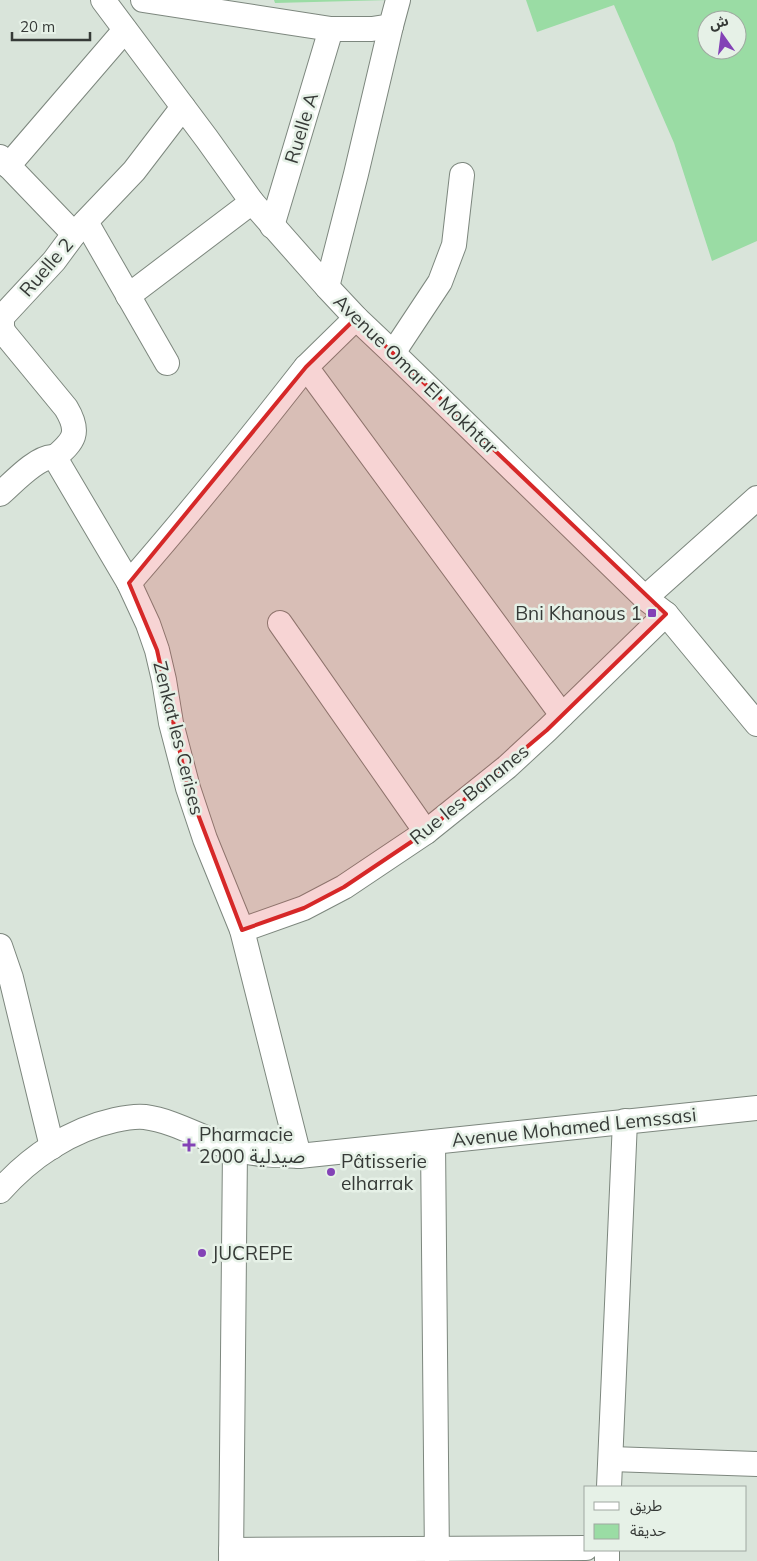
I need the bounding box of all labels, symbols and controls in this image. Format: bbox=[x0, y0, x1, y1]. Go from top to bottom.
scale bar bbox=[12, 10, 90, 42]
north arrow bbox=[697, 10, 747, 60]
text: ش bbox=[707, 11, 730, 33]
text: 20 m bbox=[20, 17, 55, 36]
street label: Ruelle A bbox=[279, 90, 323, 166]
street label: Ruelle 2 bbox=[14, 233, 78, 301]
street label: Avenue Omar El Mokhtar bbox=[329, 289, 503, 459]
place label: Bni Khanous 1 bbox=[515, 601, 642, 625]
marker: Bni Khanous 1 bbox=[646, 607, 658, 619]
street label: Zenkat les Cerises bbox=[148, 659, 210, 817]
street label: Rue les Bananes bbox=[405, 739, 533, 849]
street label: Avenue Mohamed Lemssasi bbox=[451, 1102, 697, 1152]
place label: Pharmacie 2000 صيدلية bbox=[199, 1122, 305, 1168]
marker: Pharmacie 2000 صيدلية bbox=[183, 1139, 195, 1151]
place label: Pâtisserie elharrak bbox=[341, 1149, 427, 1195]
marker: Pâtisserie elharrak bbox=[325, 1166, 337, 1178]
place label: JUCREPE bbox=[212, 1241, 293, 1265]
marker: JUCREPE bbox=[196, 1247, 208, 1259]
legend bbox=[584, 1486, 747, 1551]
text: طريق bbox=[630, 1496, 662, 1516]
text: حديقة bbox=[630, 1521, 666, 1540]

